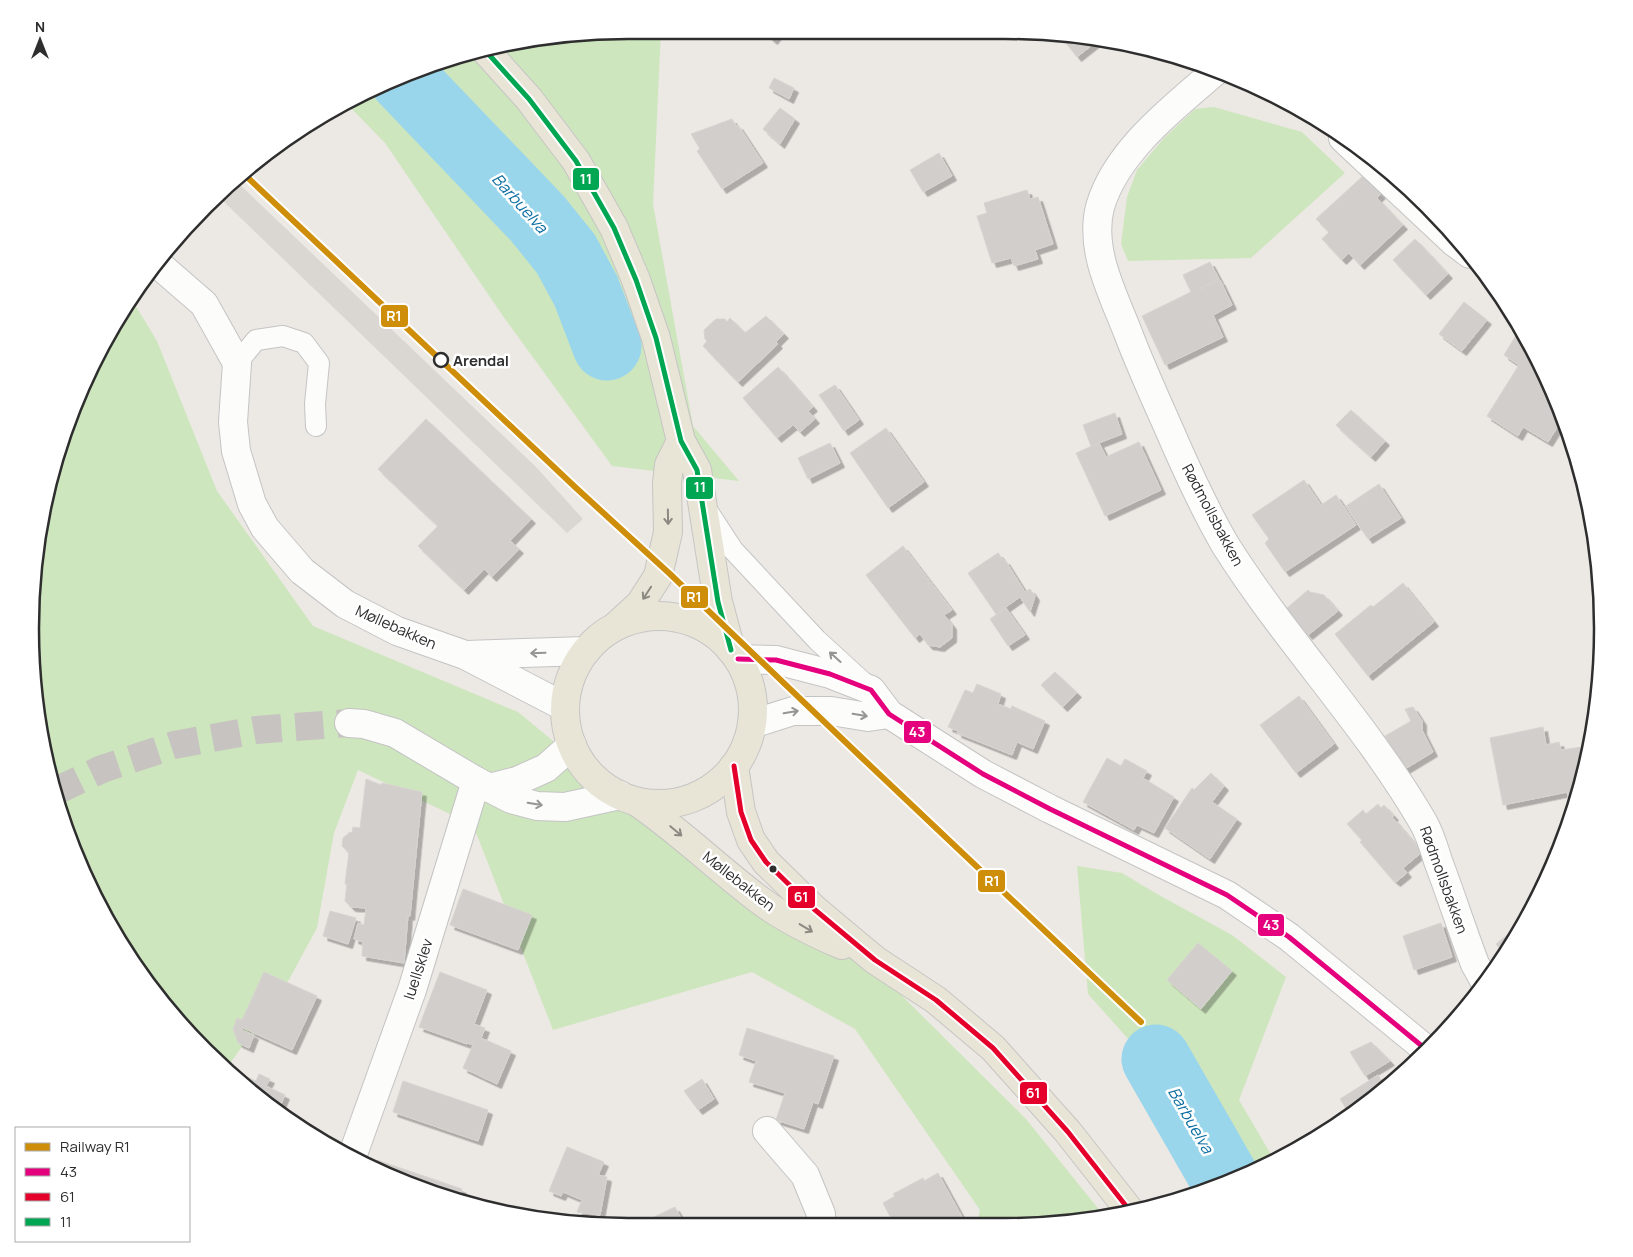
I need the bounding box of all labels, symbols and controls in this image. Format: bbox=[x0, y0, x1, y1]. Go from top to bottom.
north arrow bbox=[15, 15, 65, 65]
text: N bbox=[35, 17, 45, 36]
line badge: 11 bbox=[572, 167, 600, 191]
water label: Barbuelva bbox=[487, 168, 553, 238]
text: 11 bbox=[580, 169, 592, 188]
line badge: R1 bbox=[380, 304, 409, 328]
text: R1 bbox=[386, 306, 402, 325]
place label: Arendal bbox=[453, 350, 509, 371]
marker: Arendal bbox=[433, 352, 449, 368]
street label: Rødmollsbakken bbox=[1177, 460, 1249, 570]
line badge: 11 bbox=[685, 476, 714, 500]
text: 11 bbox=[694, 477, 706, 496]
one-way arrow bbox=[663, 508, 673, 525]
line badge: R1 bbox=[680, 585, 709, 609]
one-way arrow bbox=[642, 586, 652, 600]
text: R1 bbox=[686, 587, 702, 606]
street label: Møllebakken bbox=[352, 600, 440, 654]
one-way arrow bbox=[530, 648, 546, 658]
one-way arrow bbox=[829, 651, 842, 663]
one-way arrow bbox=[783, 707, 799, 717]
one-way arrow bbox=[852, 711, 868, 721]
line badge: 43 bbox=[903, 720, 932, 744]
text: 43 bbox=[909, 722, 925, 741]
one-way arrow bbox=[526, 800, 542, 810]
street label: Rødmollsbakken bbox=[1415, 823, 1473, 937]
one-way arrow bbox=[670, 825, 683, 836]
street label: Møllebakken bbox=[698, 846, 780, 916]
unlabelled marker bbox=[768, 864, 778, 874]
line badge: R1 bbox=[977, 869, 1006, 893]
text: R1 bbox=[984, 871, 1000, 890]
line badge: 61 bbox=[787, 885, 816, 909]
text: 61 bbox=[794, 887, 808, 906]
line badge: 43 bbox=[1257, 913, 1285, 937]
text: 43 bbox=[1263, 915, 1279, 934]
one-way arrow bbox=[799, 923, 813, 933]
street label: Iuellsklev bbox=[398, 935, 438, 1002]
line badge: 61 bbox=[1019, 1081, 1048, 1105]
text: 61 bbox=[1026, 1083, 1040, 1102]
water label: Barbuelva bbox=[1163, 1083, 1219, 1158]
legend bbox=[15, 1127, 190, 1242]
text: Railway R1 bbox=[60, 1136, 130, 1157]
text: 43 bbox=[60, 1161, 77, 1182]
text: 61 bbox=[60, 1186, 75, 1207]
text: 11 bbox=[60, 1211, 72, 1232]

